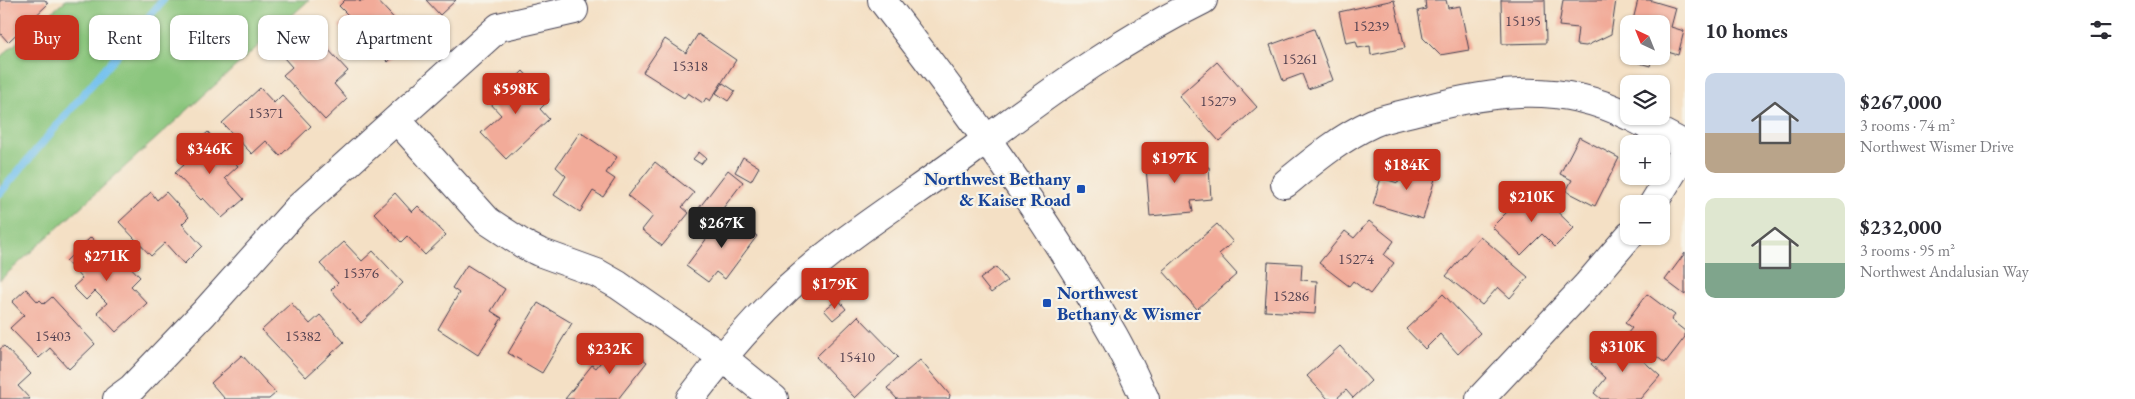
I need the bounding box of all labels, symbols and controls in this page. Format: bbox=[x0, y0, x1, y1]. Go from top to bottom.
house number: 15195 bbox=[1505, 11, 1541, 30]
chip: Buy bbox=[15, 15, 79, 60]
chip: Rent bbox=[89, 15, 160, 60]
chip: Filters bbox=[170, 15, 248, 60]
chip: New bbox=[258, 15, 328, 60]
chip: Apartment bbox=[338, 15, 450, 60]
north arrow bbox=[1620, 15, 1670, 65]
map controls bbox=[1620, 15, 1670, 245]
house number: 15239 bbox=[1353, 16, 1389, 35]
icon: filters bbox=[2087, 16, 2115, 44]
text: 10 homes bbox=[1705, 17, 1788, 44]
house number: 15261 bbox=[1282, 49, 1318, 68]
house number: 15318 bbox=[672, 56, 708, 75]
pin: $598K bbox=[481, 72, 551, 115]
button: layers bbox=[1620, 75, 1670, 125]
text: $598K bbox=[494, 78, 538, 99]
text: $267,000 bbox=[1860, 88, 1942, 115]
house number: 15279 bbox=[1200, 91, 1236, 110]
icon: home bbox=[1745, 93, 1805, 153]
house number: 15371 bbox=[248, 103, 284, 122]
text: 3 rooms · 74 m² bbox=[1860, 115, 1955, 136]
pin: $346K bbox=[175, 132, 245, 175]
button: + bbox=[1620, 135, 1670, 185]
text: Northwest Wismer Drive bbox=[1860, 136, 2014, 157]
text: $346K bbox=[188, 138, 232, 159]
pin: $197K bbox=[1140, 142, 1210, 184]
text: $197K bbox=[1153, 147, 1197, 168]
pin: $184K bbox=[1372, 148, 1442, 191]
text: $184K bbox=[1385, 154, 1429, 175]
place label: Northwest Bethany & Kaiser Road bbox=[924, 167, 1071, 211]
pin: $210K bbox=[1497, 180, 1567, 223]
marker: Northwest Bethany & Kaiser Road bbox=[1075, 183, 1087, 195]
text: $210K bbox=[1510, 186, 1554, 207]
button: − bbox=[1620, 195, 1670, 245]
pin: $267K bbox=[687, 206, 757, 249]
text: $267K bbox=[700, 212, 744, 233]
text: $232,000 bbox=[1860, 213, 1942, 240]
icon: home bbox=[1745, 218, 1805, 278]
pin: $271K bbox=[72, 240, 142, 282]
text: 3 rooms · 95 m² bbox=[1860, 240, 1955, 261]
text: $271K bbox=[85, 245, 129, 266]
house number: 15274 bbox=[1338, 249, 1375, 268]
text: Northwest Andalusian Way bbox=[1860, 261, 2029, 282]
house number: 15376 bbox=[343, 263, 379, 282]
pin: $179K bbox=[800, 268, 870, 310]
text: $179K bbox=[813, 273, 857, 294]
place label: Northwest Bethany & Wismer bbox=[1057, 281, 1201, 325]
house number: 15286 bbox=[1273, 286, 1309, 305]
marker: Northwest Bethany & Wismer bbox=[1041, 297, 1053, 309]
house number: 15403 bbox=[35, 326, 71, 345]
house number: 15382 bbox=[285, 326, 322, 345]
pin: $310K bbox=[1588, 330, 1658, 373]
pin: $232K bbox=[575, 332, 645, 375]
text: $310K bbox=[1601, 336, 1645, 357]
text: $232K bbox=[588, 338, 632, 359]
house number: 15410 bbox=[839, 347, 875, 366]

